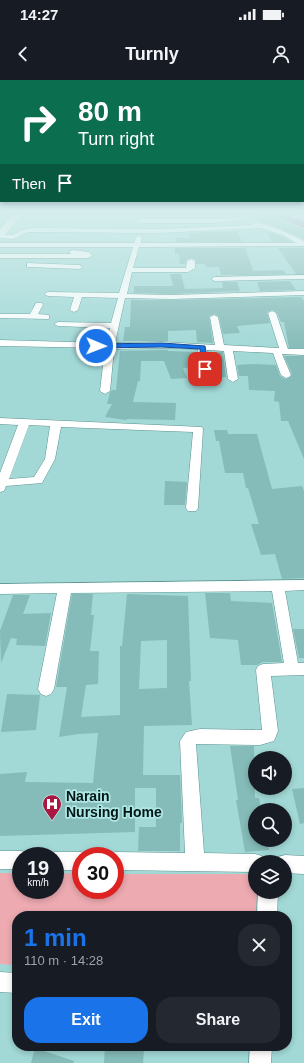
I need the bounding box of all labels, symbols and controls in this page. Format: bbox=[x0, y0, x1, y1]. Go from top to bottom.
text: 14:27 bbox=[20, 6, 58, 23]
icon: back bbox=[12, 43, 34, 65]
icon: person bbox=[270, 43, 292, 65]
text: Turnly bbox=[125, 44, 179, 64]
icon: right bbox=[12, 96, 64, 148]
text: 80 m bbox=[78, 96, 142, 127]
text: Turn right bbox=[78, 129, 154, 149]
icon: arrive bbox=[54, 172, 76, 194]
text: Then bbox=[12, 175, 46, 192]
position arrow bbox=[75, 325, 117, 367]
pin bbox=[188, 352, 222, 386]
icon: arrive bbox=[194, 358, 216, 380]
map controls bbox=[248, 751, 292, 899]
button: sound bbox=[248, 751, 292, 795]
place label: Narain Nursing Home bbox=[66, 788, 162, 820]
hospital icon: Narain Nursing Home bbox=[41, 793, 63, 821]
button: search bbox=[248, 803, 292, 847]
speed limit sign: 30 bbox=[72, 847, 124, 899]
button: layers bbox=[248, 855, 292, 899]
text: 19 bbox=[27, 857, 49, 879]
text: km/h bbox=[27, 877, 49, 888]
text: 1 min bbox=[24, 924, 87, 951]
button: close bbox=[238, 924, 280, 966]
text: 110 m · 14:28 bbox=[24, 953, 103, 968]
button: Exit bbox=[24, 997, 148, 1043]
button: Share bbox=[156, 997, 280, 1043]

